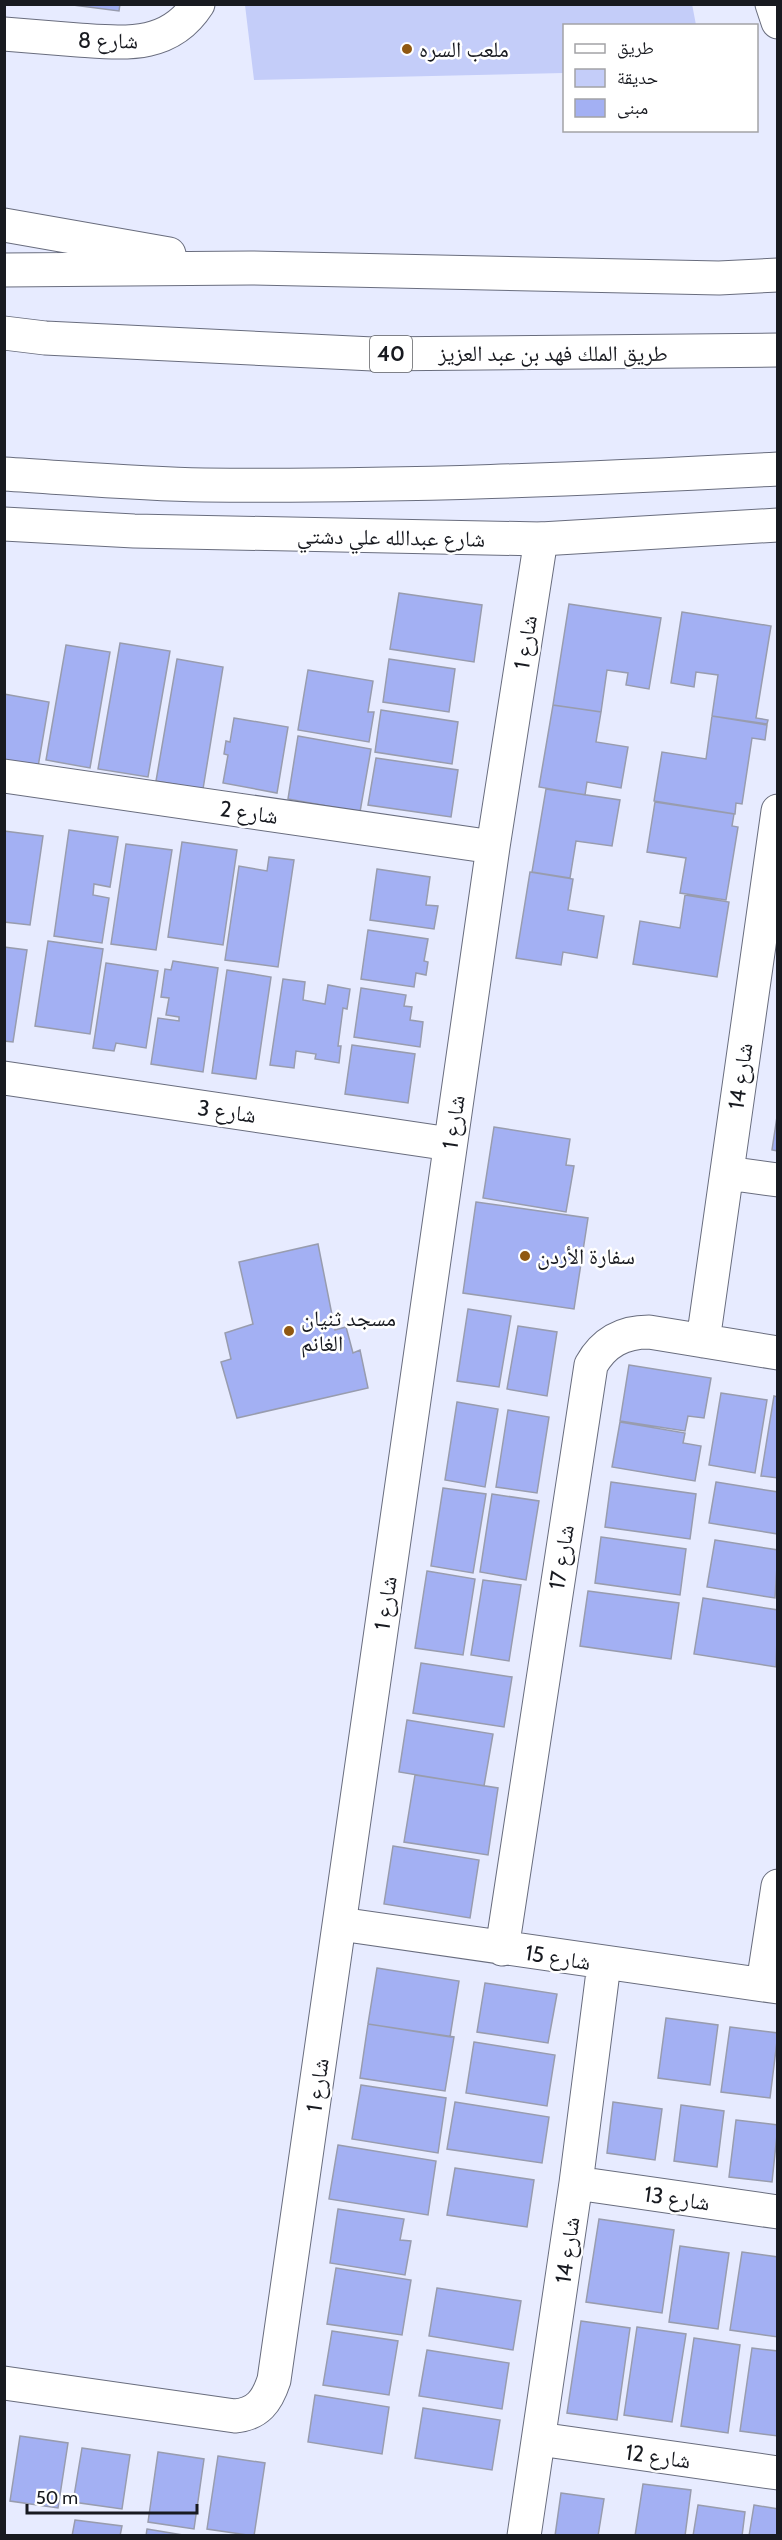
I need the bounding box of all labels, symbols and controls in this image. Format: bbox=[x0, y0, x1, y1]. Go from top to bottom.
legend bbox=[563, 24, 758, 132]
street label: شارع 8 bbox=[78, 26, 138, 55]
place label: ملعب السره bbox=[419, 36, 509, 63]
text: طريق bbox=[617, 37, 654, 59]
marker: ملعب السره bbox=[400, 42, 414, 56]
text: حديقة bbox=[617, 67, 658, 89]
text: مبنى bbox=[617, 97, 648, 119]
road number: 40 bbox=[370, 336, 412, 372]
street label: طريق الملك فهد بن عبد العزيز bbox=[437, 340, 668, 367]
street label: شارع عبدالله علي دشتي bbox=[297, 522, 485, 556]
street label: شارع 1 bbox=[508, 613, 543, 671]
street label: شارع 2 bbox=[218, 795, 280, 830]
street label: شارع 14 bbox=[722, 1041, 759, 1111]
street label: شارع 1 bbox=[436, 1093, 471, 1151]
street label: شارع 3 bbox=[196, 1094, 258, 1129]
place label: سفارة الأردن bbox=[537, 1243, 635, 1270]
marker: سفارة الأردن bbox=[518, 1249, 532, 1263]
place label: مسجد ثنيان الغانم bbox=[301, 1305, 396, 1358]
marker: مسجد ثنيان الغانم bbox=[282, 1324, 296, 1338]
street label: شارع 17 bbox=[543, 1523, 580, 1591]
street label: شارع 1 bbox=[368, 1574, 403, 1632]
street label: شارع 15 bbox=[523, 1939, 593, 1976]
street label: شارع 1 bbox=[300, 2056, 335, 2114]
street label: شارع 13 bbox=[642, 2181, 711, 2216]
street label: شارع 14 bbox=[549, 2215, 586, 2285]
street label: شارع 12 bbox=[624, 2439, 692, 2474]
scale bar bbox=[27, 2477, 196, 2515]
text: 50 m bbox=[36, 2487, 78, 2509]

